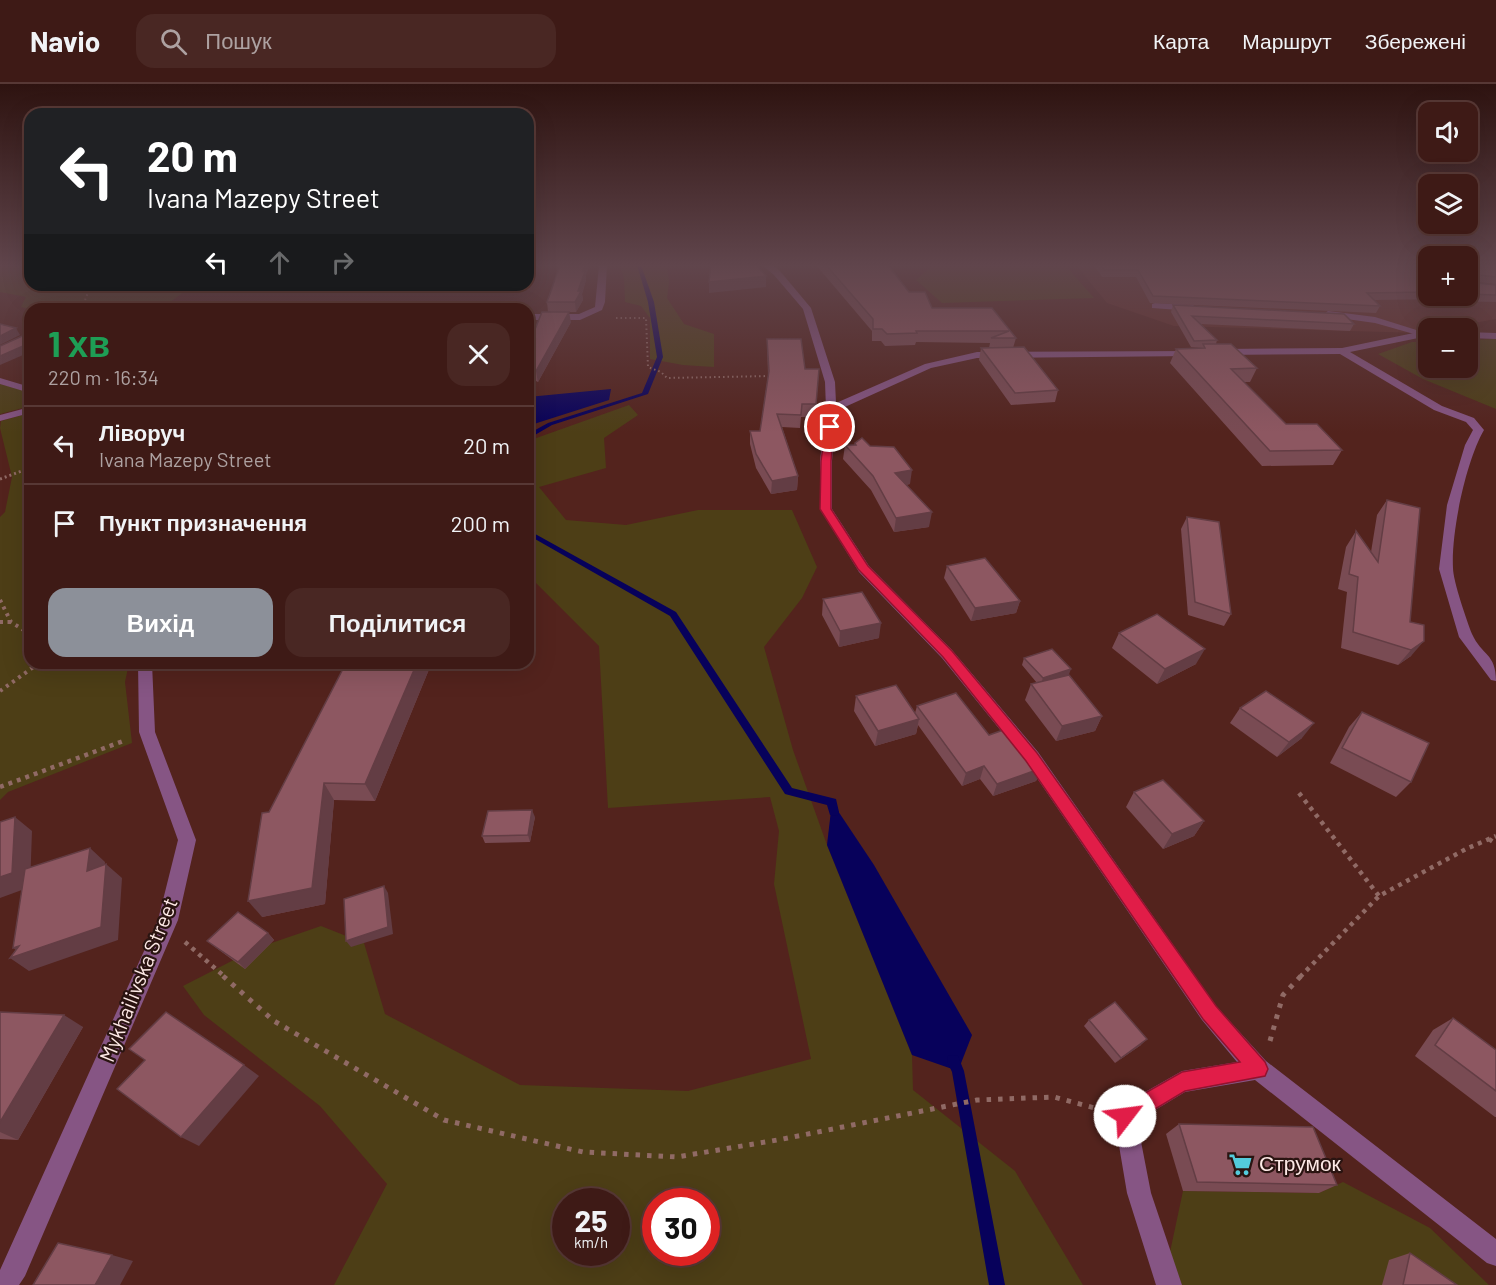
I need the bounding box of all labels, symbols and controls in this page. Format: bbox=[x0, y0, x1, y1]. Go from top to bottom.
search box bbox=[136, 14, 556, 68]
text: Navio bbox=[30, 24, 100, 58]
icon: search bbox=[157, 25, 190, 58]
text: Пошук bbox=[205, 27, 272, 53]
text: Карта bbox=[1153, 28, 1209, 53]
text: Маршрут bbox=[1242, 28, 1332, 53]
text: Збережені bbox=[1365, 28, 1466, 53]
map controls bbox=[1418, 102, 1478, 378]
button: sound bbox=[1418, 102, 1478, 162]
text: 20 m bbox=[147, 130, 238, 180]
icon: left bbox=[48, 132, 126, 210]
button: layers bbox=[1418, 174, 1478, 234]
text: Ivana Mazepy Street bbox=[147, 181, 380, 213]
icon: left bbox=[200, 246, 233, 279]
icon: ahead bbox=[263, 246, 296, 279]
icon: right bbox=[326, 246, 359, 279]
button: + bbox=[1418, 246, 1478, 306]
button: − bbox=[1418, 318, 1478, 378]
text: 1 хв bbox=[48, 321, 110, 364]
button: close bbox=[447, 323, 510, 386]
text: 220 m · 16:34 bbox=[48, 365, 159, 389]
pin bbox=[804, 401, 855, 452]
icon: arrive bbox=[813, 410, 846, 443]
text: Ліворуч bbox=[99, 419, 185, 445]
icon: left bbox=[48, 429, 81, 462]
text: 20 m bbox=[463, 432, 510, 458]
text: Ivana Mazepy Street bbox=[99, 447, 271, 471]
icon: arrive bbox=[48, 507, 81, 540]
text: Пункт призначення bbox=[99, 509, 307, 535]
text: 200 m bbox=[451, 510, 510, 536]
button: Вихід bbox=[48, 588, 273, 657]
button: Поділитися bbox=[285, 588, 510, 657]
street label: Mykhailivska Street bbox=[93, 894, 182, 1065]
position arrow bbox=[1093, 1084, 1157, 1148]
place label: Струмок bbox=[1259, 1150, 1342, 1175]
supermarket icon: Струмок bbox=[1228, 1151, 1254, 1177]
speed limit sign: 30 bbox=[642, 1188, 720, 1266]
text: 25 bbox=[575, 1202, 607, 1238]
text: km/h bbox=[574, 1233, 608, 1251]

